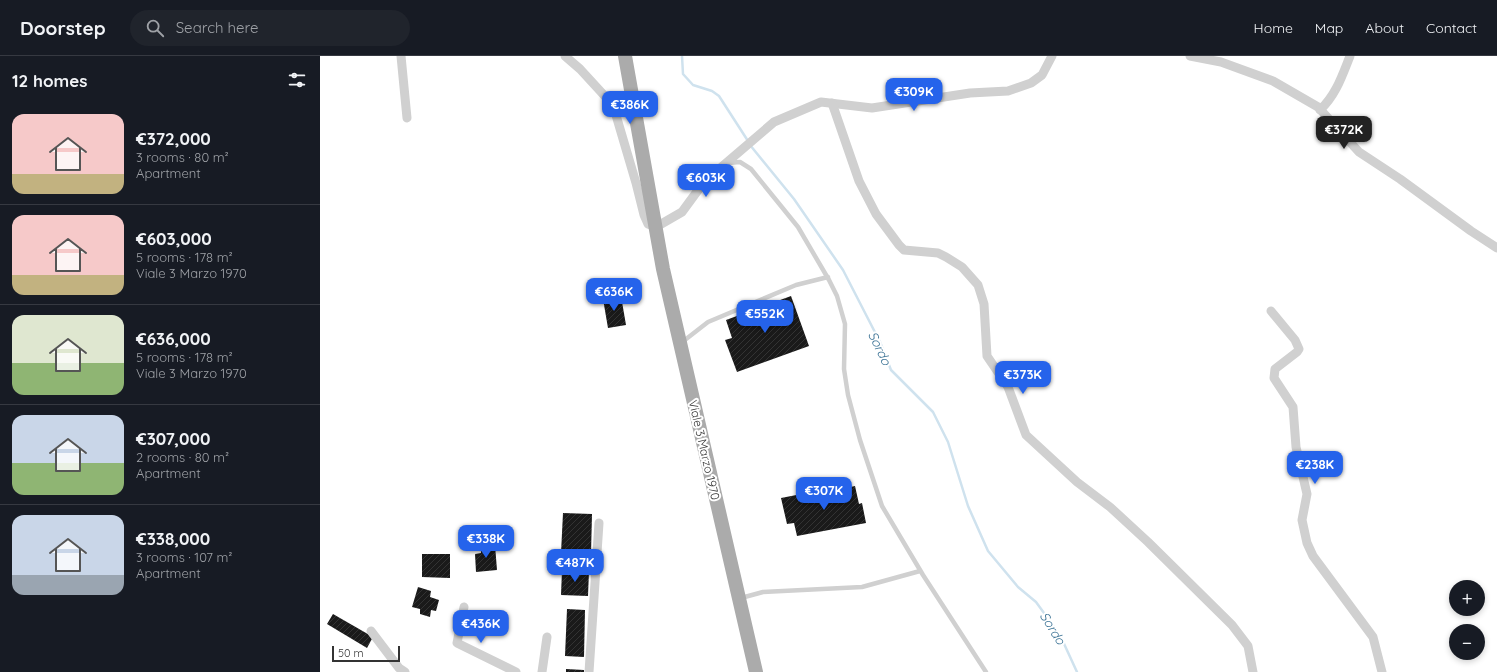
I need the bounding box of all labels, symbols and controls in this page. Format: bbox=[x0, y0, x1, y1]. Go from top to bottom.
search box bbox=[130, 10, 410, 46]
text: Doorstep bbox=[20, 16, 106, 40]
icon: search bbox=[144, 17, 166, 39]
text: Search here bbox=[176, 18, 258, 37]
text: Home bbox=[1254, 19, 1293, 37]
text: Map bbox=[1315, 19, 1343, 37]
text: About bbox=[1365, 19, 1404, 37]
text: Contact bbox=[1426, 19, 1477, 37]
icon: filters bbox=[286, 69, 308, 91]
text: 12 homes bbox=[12, 70, 88, 91]
pin: €309K bbox=[886, 78, 942, 112]
text: €309K bbox=[894, 83, 934, 99]
pin: €386K bbox=[602, 91, 658, 125]
text: €386K bbox=[611, 96, 649, 112]
pin: €372K bbox=[1316, 116, 1372, 150]
text: €372K bbox=[1325, 121, 1363, 137]
text: €372,000 bbox=[136, 128, 211, 149]
icon: home bbox=[44, 130, 92, 178]
text: 3 rooms · 80 m² bbox=[136, 149, 229, 165]
pin: €603K bbox=[678, 164, 734, 198]
text: Apartment bbox=[136, 165, 201, 181]
text: €603K bbox=[687, 169, 725, 185]
text: €603,000 bbox=[136, 228, 212, 249]
icon: home bbox=[44, 231, 92, 279]
text: 5 rooms · 178 m² bbox=[136, 249, 233, 265]
text: Viale 3 Marzo 1970 bbox=[136, 265, 247, 281]
pin: €636K bbox=[586, 278, 642, 312]
text: €636K bbox=[595, 283, 633, 299]
pin: €552K bbox=[737, 300, 793, 334]
text: €552K bbox=[745, 305, 785, 321]
text: €636,000 bbox=[136, 328, 211, 349]
water label: Sordo bbox=[865, 328, 895, 369]
icon: home bbox=[44, 331, 92, 379]
text: 5 rooms · 178 m² bbox=[136, 349, 233, 365]
pin: €373K bbox=[995, 361, 1051, 395]
text: Viale 3 Marzo 1970 bbox=[136, 365, 247, 381]
text: €373K bbox=[1004, 366, 1042, 382]
street label: Viale 3 Marzo 1970 bbox=[686, 398, 723, 501]
text: €307,000 bbox=[136, 428, 210, 449]
icon: home bbox=[44, 431, 92, 479]
text: 2 rooms · 80 m² bbox=[136, 449, 229, 465]
pin: €238K bbox=[1287, 451, 1343, 485]
text: €238K bbox=[1296, 456, 1334, 472]
text: Apartment bbox=[136, 465, 201, 481]
pin: €307K bbox=[796, 477, 852, 511]
text: €307K bbox=[805, 482, 843, 498]
pin: €338K bbox=[458, 525, 514, 559]
text: €338,000 bbox=[136, 528, 210, 549]
text: €338K bbox=[467, 530, 505, 546]
icon: home bbox=[44, 531, 92, 579]
text: 3 rooms · 107 m² bbox=[136, 549, 232, 565]
pin: €487K bbox=[547, 549, 603, 583]
text: €487K bbox=[556, 554, 594, 570]
text: Apartment bbox=[136, 565, 201, 581]
map controls bbox=[1449, 580, 1485, 660]
button: + bbox=[1449, 580, 1485, 616]
water label: Sordo bbox=[1037, 609, 1070, 648]
pin: €436K bbox=[453, 610, 509, 644]
text: €436K bbox=[462, 615, 500, 631]
button: − bbox=[1449, 624, 1485, 660]
scale bar bbox=[332, 644, 400, 663]
text: 50 m bbox=[338, 646, 364, 660]

